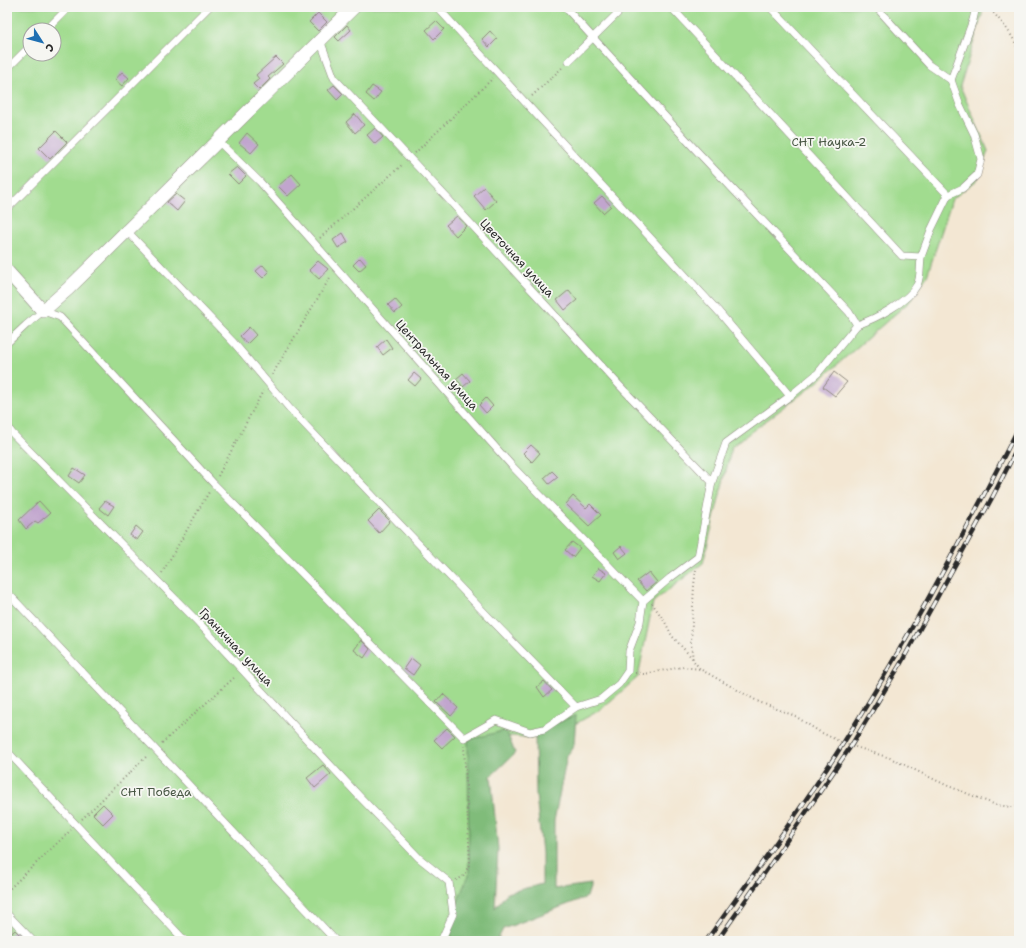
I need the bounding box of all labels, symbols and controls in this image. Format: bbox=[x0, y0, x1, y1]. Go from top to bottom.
north arrow bbox=[22, 22, 62, 62]
text: С bbox=[41, 40, 58, 55]
park label: СНТ Наука-2 bbox=[791, 134, 867, 150]
street label: Цветочная улица bbox=[476, 215, 558, 301]
street label: Центральная улица bbox=[392, 316, 482, 414]
street label: Граничная улица bbox=[196, 604, 277, 690]
park label: СНТ Победа bbox=[121, 784, 192, 800]

